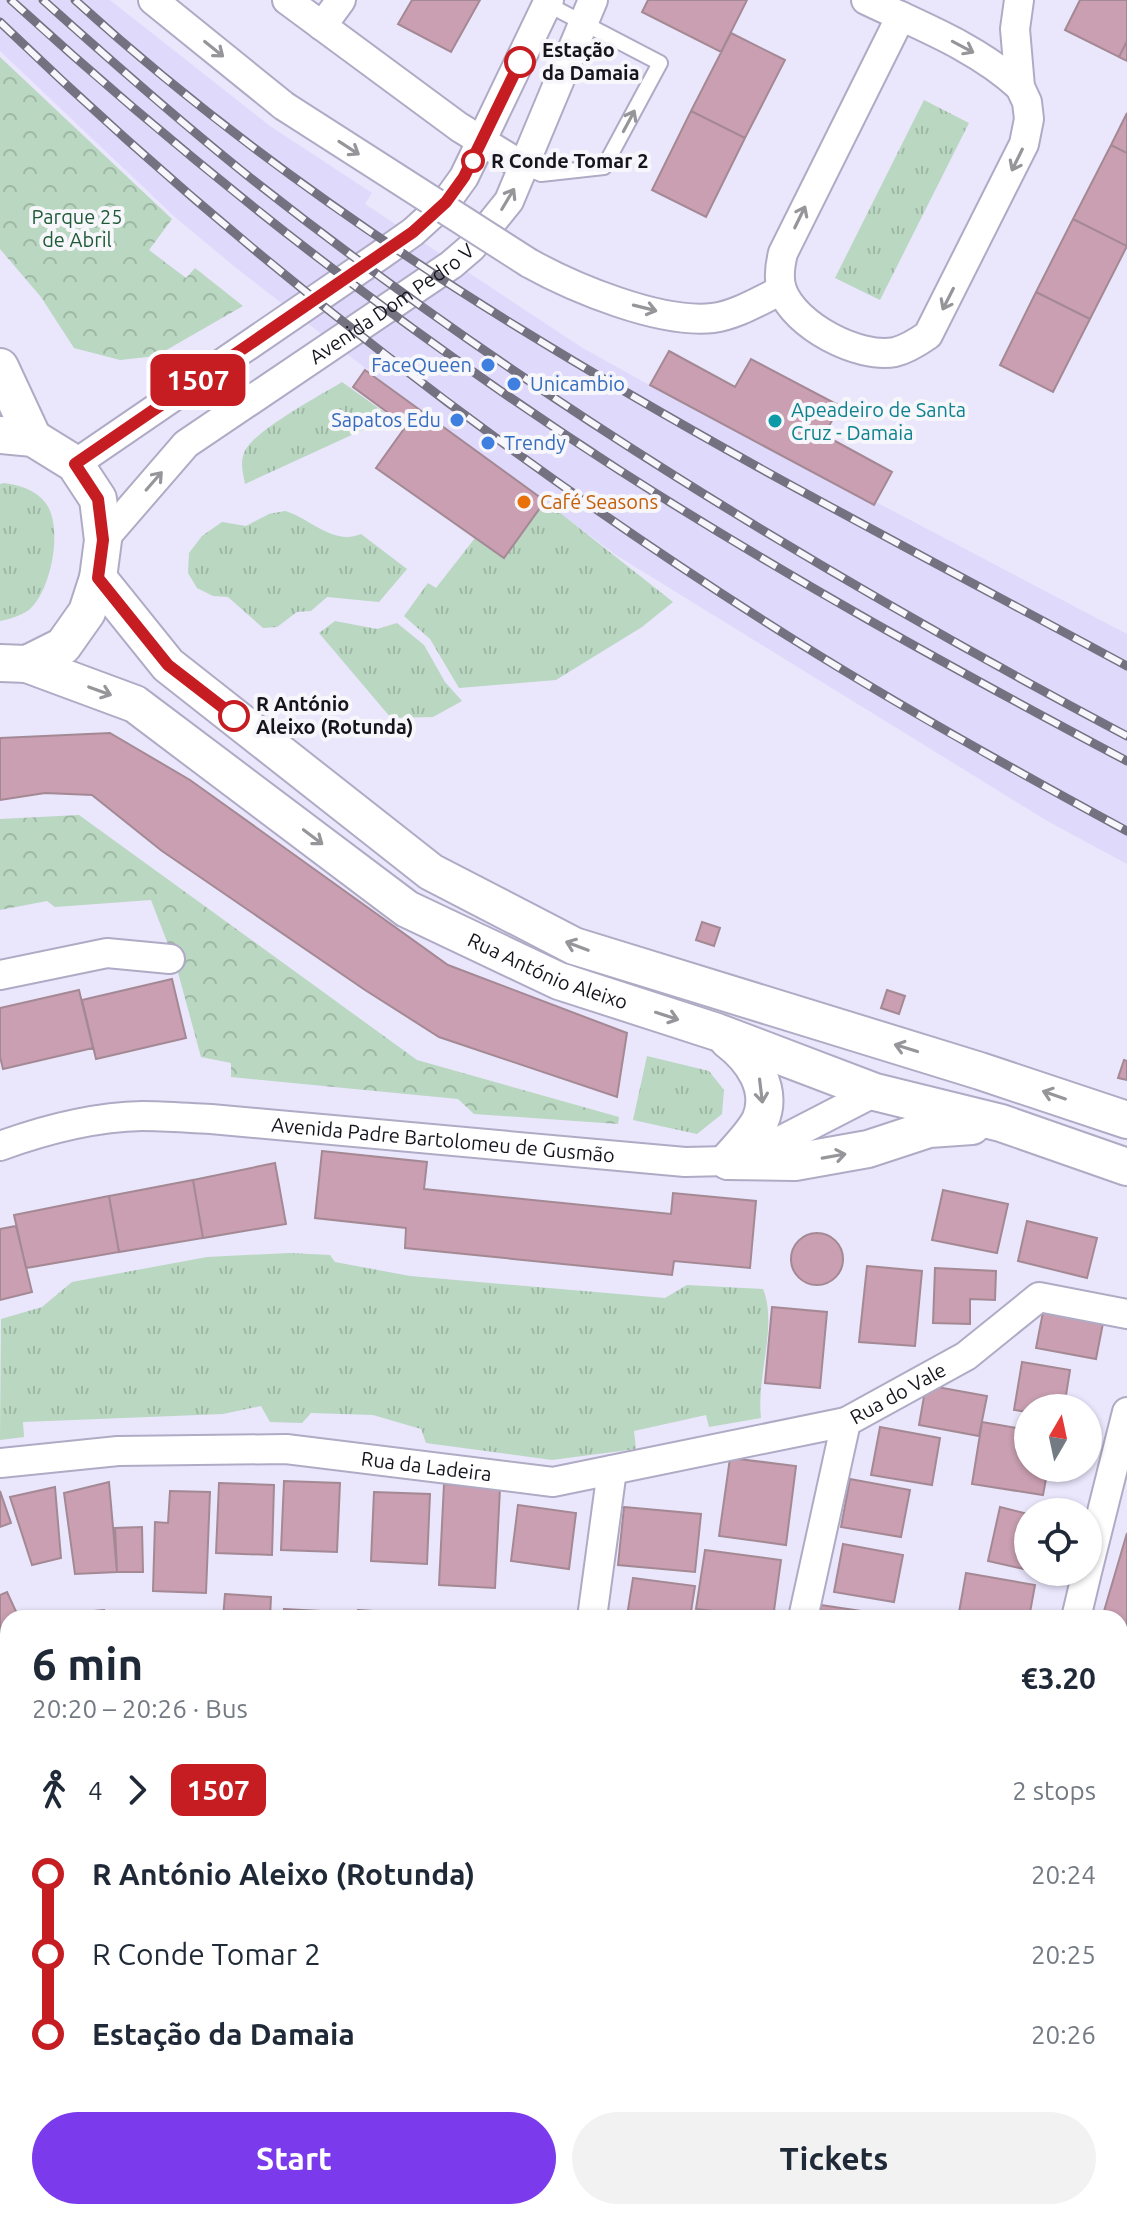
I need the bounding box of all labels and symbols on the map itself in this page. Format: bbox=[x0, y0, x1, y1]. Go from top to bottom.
place label: Estação da Damaia bbox=[542, 38, 640, 84]
one-way arrow bbox=[203, 40, 224, 58]
one-way arrow bbox=[951, 40, 974, 56]
marker: Estação da Damaia bbox=[505, 47, 535, 77]
one-way arrow bbox=[621, 110, 637, 133]
one-way arrow bbox=[338, 140, 360, 156]
one-way arrow bbox=[1009, 147, 1024, 171]
place label: R Conde Tomar 2 bbox=[491, 149, 648, 172]
marker: R Conde Tomar 2 bbox=[462, 150, 484, 172]
one-way arrow bbox=[500, 188, 516, 211]
park label: Parque 25 de Abril bbox=[32, 205, 122, 251]
one-way arrow bbox=[793, 205, 809, 229]
street label: Avenida Dom Pedro V bbox=[305, 238, 479, 368]
one-way arrow bbox=[940, 286, 956, 310]
one-way arrow bbox=[631, 302, 657, 317]
place label: FaceQueen bbox=[371, 353, 472, 376]
line badge: 1507 bbox=[142, 354, 254, 406]
marker: FaceQueen bbox=[479, 356, 497, 374]
place label: Unicambio bbox=[530, 372, 625, 395]
marker: Unicambio bbox=[505, 375, 523, 393]
place label: Apeadeiro de Santa Cruz - Damaia bbox=[791, 398, 966, 444]
place label: Sapatos Edu bbox=[331, 408, 441, 431]
marker: Sapatos Edu bbox=[448, 411, 466, 429]
marker: Apeadeiro de Santa Cruz - Damaia bbox=[766, 412, 784, 430]
place label: Trendy bbox=[504, 431, 566, 454]
marker: Trendy bbox=[479, 434, 497, 452]
one-way arrow bbox=[145, 471, 163, 491]
place label: Café Seasons bbox=[540, 490, 658, 513]
marker: Café Seasons bbox=[515, 493, 533, 511]
one-way arrow bbox=[87, 684, 112, 699]
place label: R António Aleixo (Rotunda) bbox=[256, 692, 414, 738]
marker: R António Aleixo (Rotunda) bbox=[219, 701, 249, 731]
one-way arrow bbox=[302, 829, 323, 846]
street label: Rua António Aleixo bbox=[464, 928, 631, 1013]
one-way arrow bbox=[565, 938, 590, 952]
one-way arrow bbox=[654, 1009, 680, 1024]
one-way arrow bbox=[893, 1040, 919, 1055]
one-way arrow bbox=[754, 1078, 769, 1103]
one-way arrow bbox=[1041, 1087, 1066, 1102]
street label: Avenida Padre Bartolomeu de Gusmão bbox=[271, 1113, 616, 1167]
one-way arrow bbox=[820, 1147, 846, 1162]
street label: Rua do Vale bbox=[846, 1357, 950, 1429]
north arrow bbox=[1014, 1394, 1102, 1482]
street label: Rua da Ladeira bbox=[360, 1446, 493, 1485]

